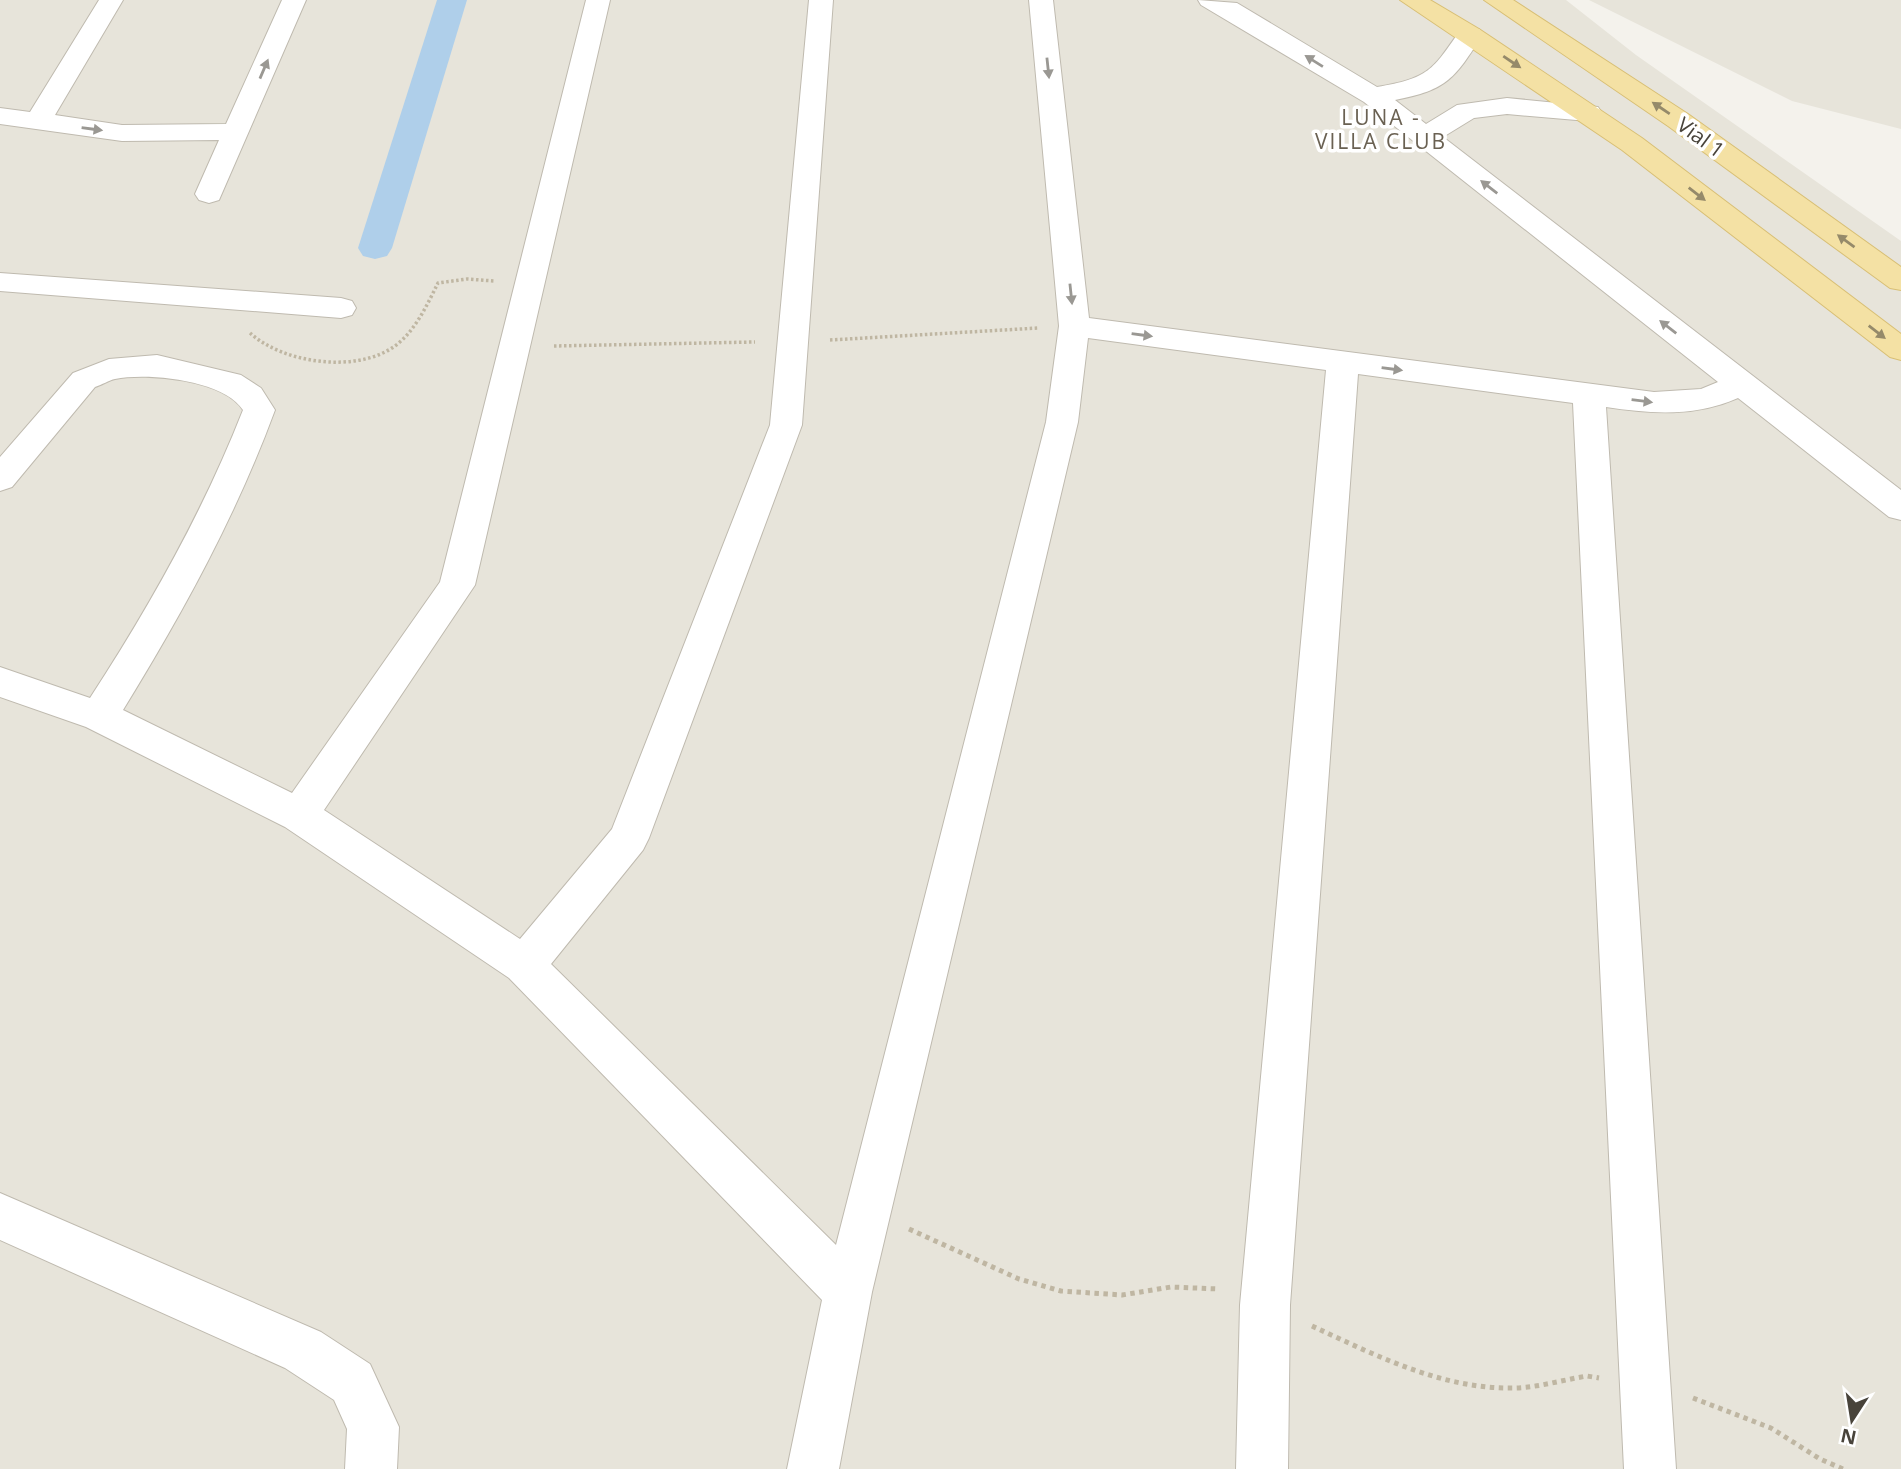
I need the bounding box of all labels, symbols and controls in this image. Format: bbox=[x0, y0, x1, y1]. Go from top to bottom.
one-way arrow bbox=[1305, 54, 1324, 67]
one-way arrow bbox=[1502, 55, 1521, 68]
one-way arrow bbox=[1043, 57, 1054, 79]
one-way arrow bbox=[258, 59, 270, 79]
one-way arrow bbox=[1651, 102, 1671, 115]
district label: LUNA - VILLA CLUB bbox=[1315, 103, 1447, 155]
street label: Vial 1 bbox=[1672, 110, 1730, 164]
one-way arrow bbox=[81, 123, 103, 134]
one-way arrow bbox=[1480, 179, 1498, 194]
one-way arrow bbox=[1688, 186, 1706, 200]
one-way arrow bbox=[1837, 234, 1855, 248]
one-way arrow bbox=[1066, 283, 1077, 305]
one-way arrow bbox=[1660, 319, 1678, 334]
one-way arrow bbox=[1868, 325, 1886, 340]
one-way arrow bbox=[1131, 330, 1153, 341]
one-way arrow bbox=[1381, 363, 1403, 374]
one-way arrow bbox=[1631, 396, 1653, 407]
north arrow bbox=[1817, 1385, 1887, 1455]
text: N bbox=[1838, 1422, 1859, 1451]

